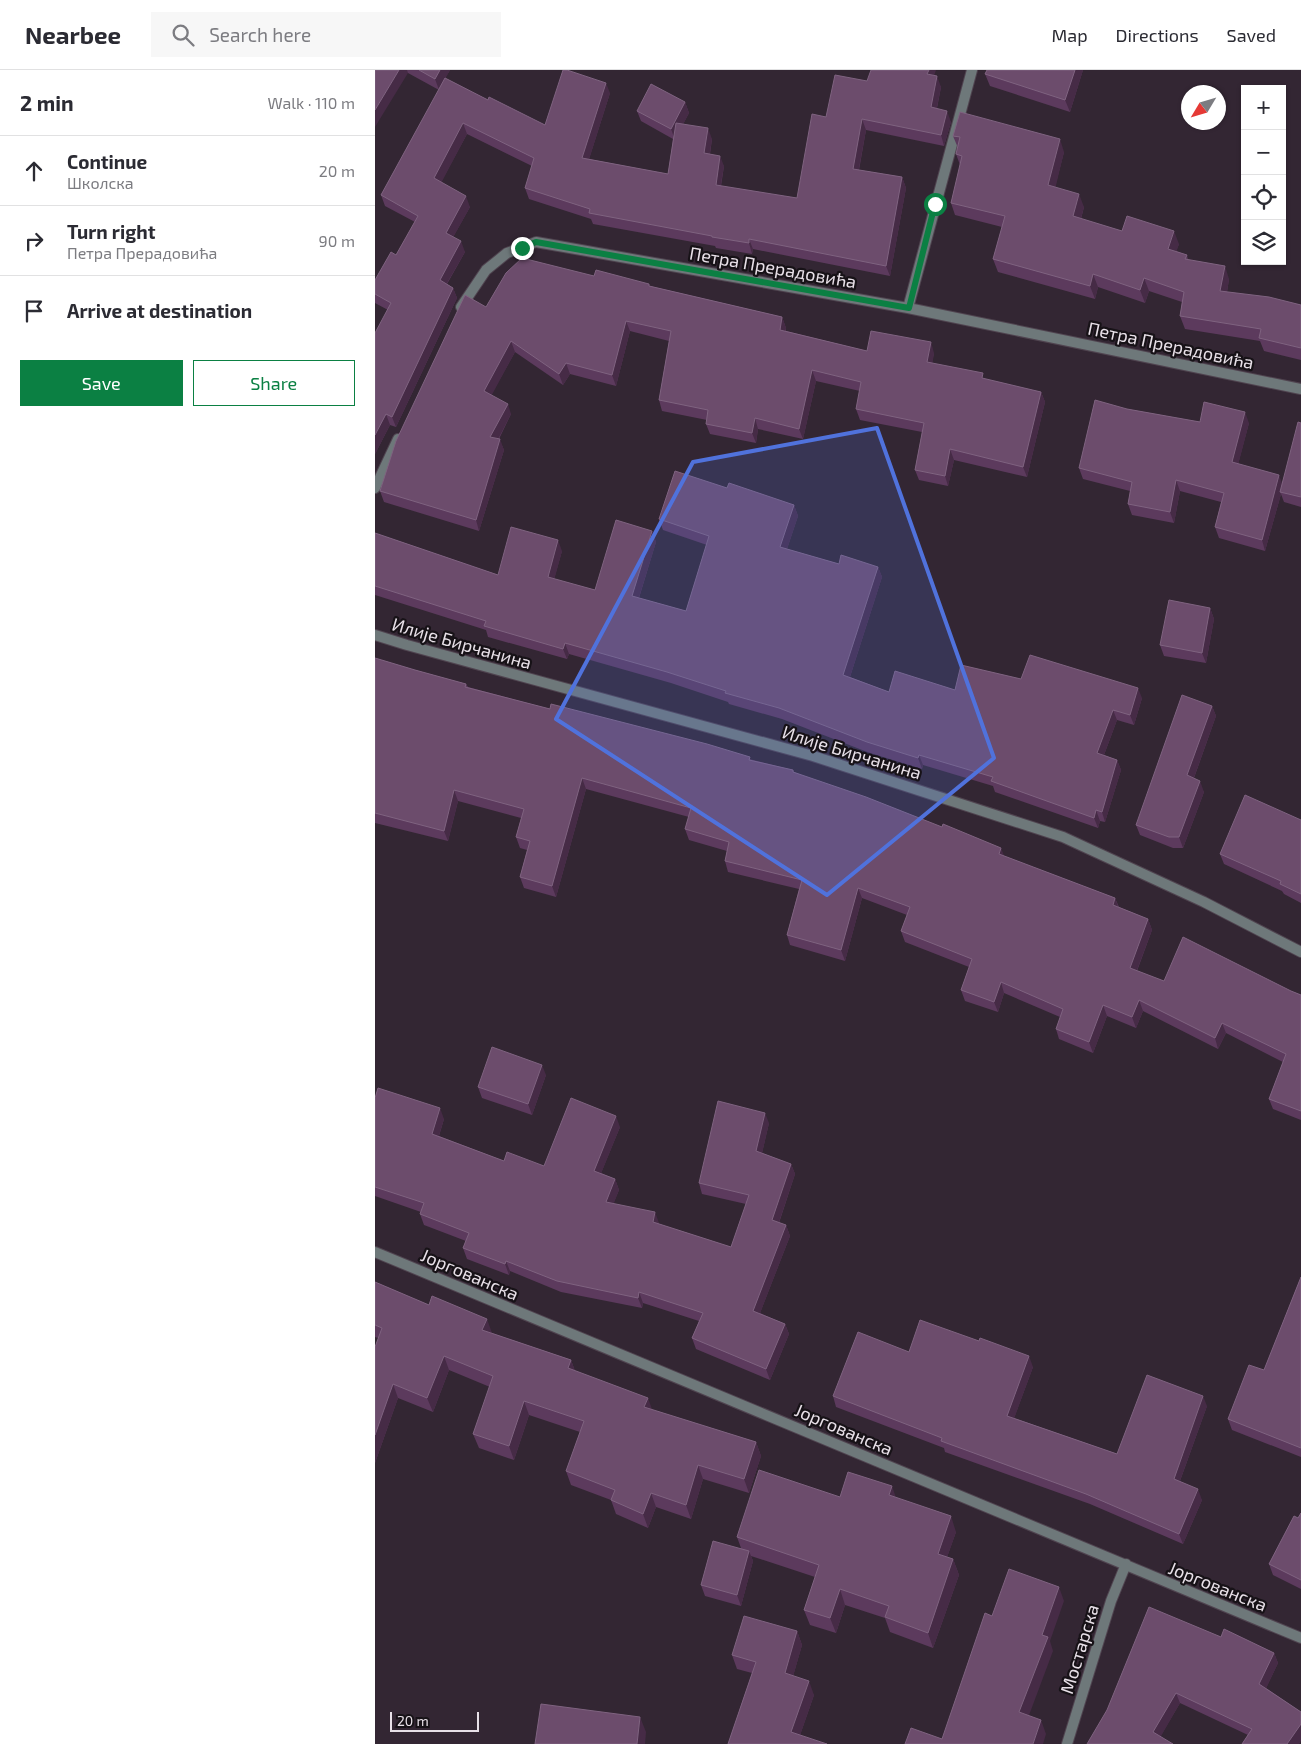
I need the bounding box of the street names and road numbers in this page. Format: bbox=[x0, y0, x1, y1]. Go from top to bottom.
street label: Петра Прерадовића bbox=[688, 241, 858, 293]
street label: Петра Прерадовића bbox=[1086, 317, 1256, 373]
street label: Илије Бирчанина bbox=[390, 613, 534, 673]
street label: Илије Бирчанина bbox=[780, 720, 924, 784]
street label: Јоргованска bbox=[418, 1244, 522, 1304]
street label: Јоргованска bbox=[792, 1399, 896, 1459]
street label: Јоргованска bbox=[1166, 1556, 1270, 1616]
street label: Мостарска bbox=[1055, 1601, 1103, 1697]

